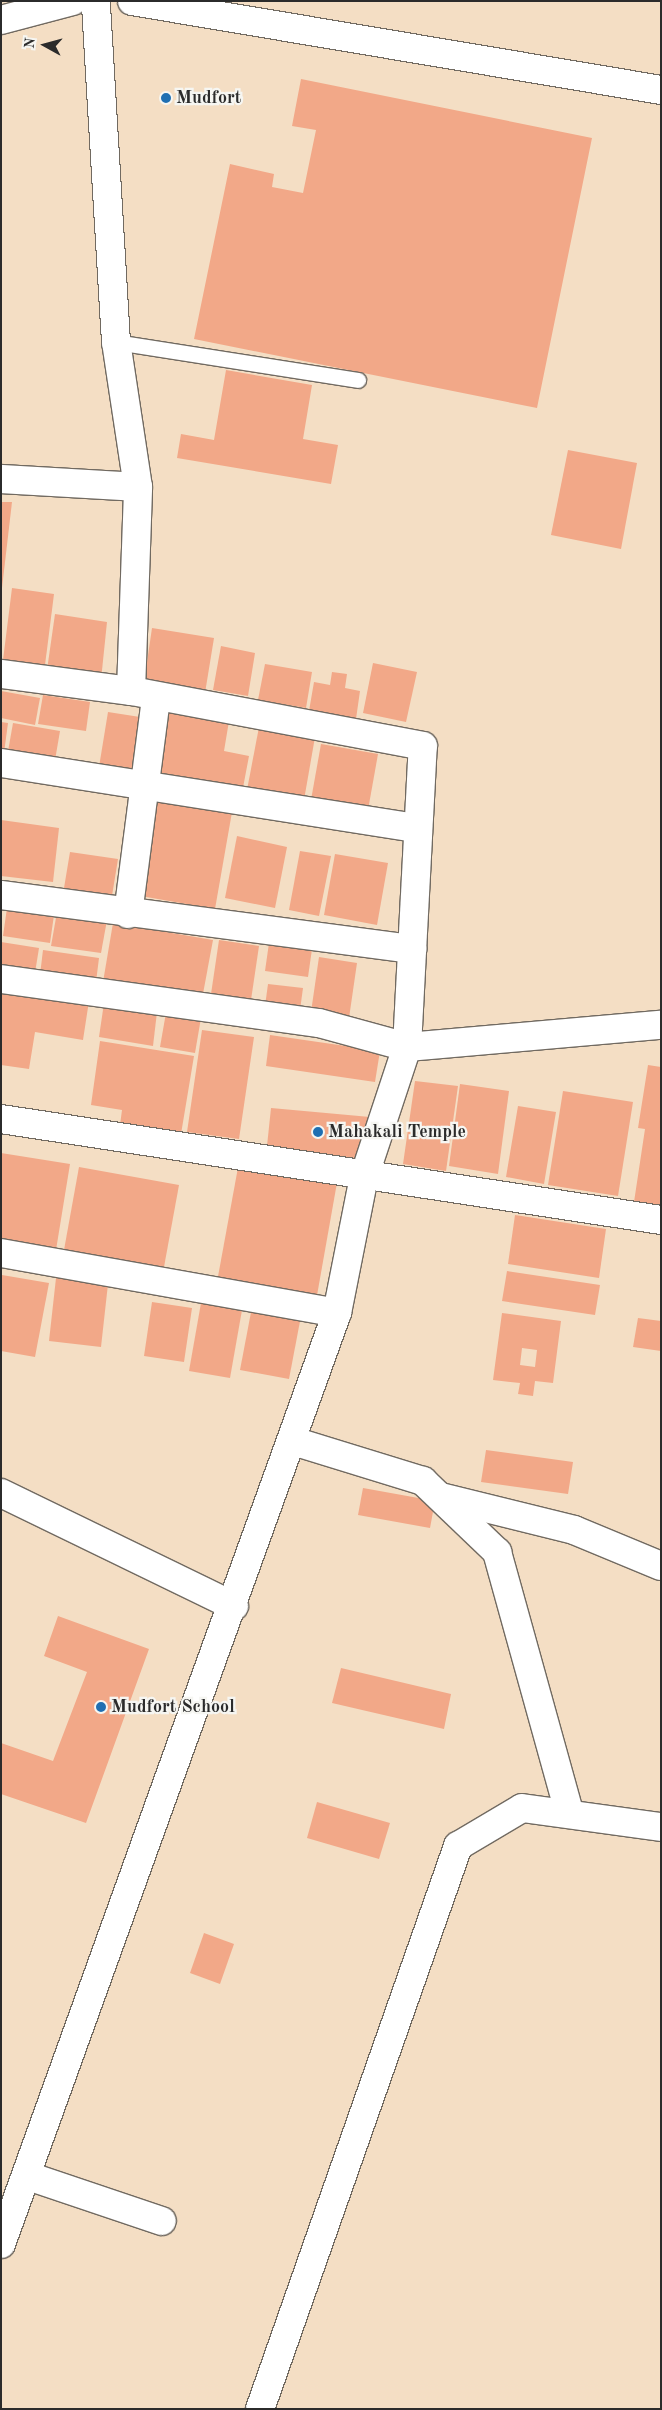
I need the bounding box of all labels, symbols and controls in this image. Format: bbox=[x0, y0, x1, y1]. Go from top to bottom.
north arrow bbox=[20, 20, 70, 70]
text: N bbox=[23, 37, 38, 49]
place label: Mudfort bbox=[176, 87, 241, 109]
marker: Mudfort bbox=[160, 92, 172, 104]
place label: Mahakali Temple bbox=[328, 1121, 466, 1143]
marker: Mahakali Temple bbox=[312, 1126, 324, 1138]
place label: Mudfort School bbox=[111, 1696, 235, 1718]
marker: Mudfort School bbox=[95, 1701, 107, 1713]

